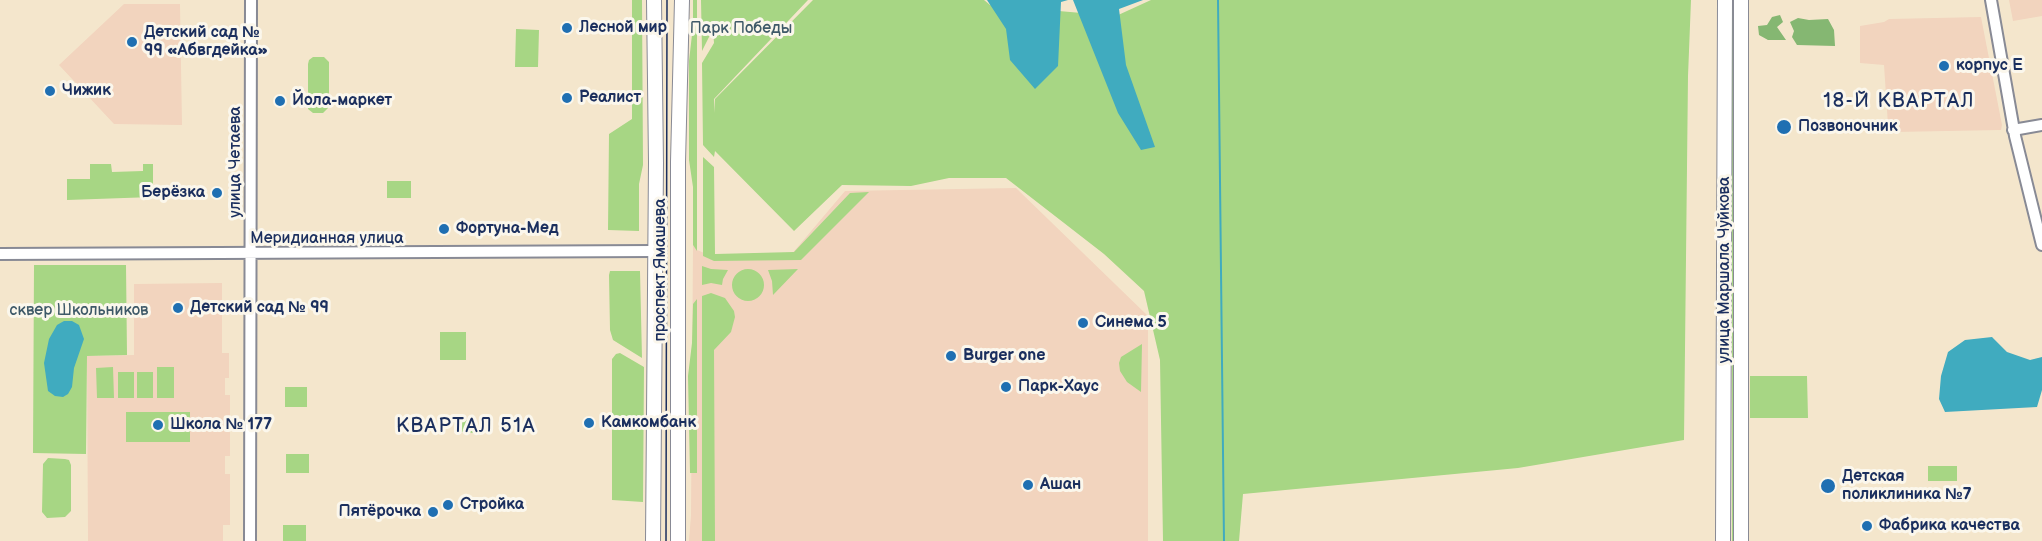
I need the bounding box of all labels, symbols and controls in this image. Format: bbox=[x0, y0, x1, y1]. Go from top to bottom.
place label: Лесной мир bbox=[579, 18, 667, 38]
park label: Парк Победы bbox=[690, 19, 792, 39]
marker: Лесной мир bbox=[560, 21, 574, 35]
place label: Детский сад № 99 «Абвгдейка» bbox=[144, 23, 268, 61]
marker: Детский сад № 99 «Абвгдейка» bbox=[125, 35, 139, 49]
place label: корпус Е bbox=[1956, 56, 2023, 76]
marker: корпус Е bbox=[1937, 59, 1951, 73]
place label: Чижик bbox=[62, 81, 111, 101]
marker: Чижик bbox=[43, 84, 57, 98]
place label: Реалист bbox=[579, 88, 641, 108]
district label: 18-Й КВАРТАЛ bbox=[1823, 90, 1975, 114]
place label: Йола-маркет bbox=[292, 91, 392, 111]
marker: Реалист bbox=[560, 91, 574, 105]
marker: Йола-маркет bbox=[273, 94, 287, 108]
street label: улица Четаева bbox=[226, 106, 246, 218]
place label: Позвоночник bbox=[1798, 117, 1898, 137]
marker: Позвоночник bbox=[1775, 118, 1793, 136]
street label: улица Маршала Чуйкова bbox=[1715, 177, 1735, 363]
place label: Берёзка bbox=[141, 183, 205, 203]
marker: Берёзка bbox=[210, 186, 224, 200]
street label: проспект Ямашева bbox=[651, 198, 671, 342]
place label: Фортуна-Мед bbox=[456, 219, 558, 239]
marker: Фортуна-Мед bbox=[437, 222, 451, 236]
street label: Меридианная улица bbox=[250, 229, 404, 249]
place label: Детский сад № 99 bbox=[190, 298, 329, 318]
park label: сквер Школьников bbox=[10, 301, 148, 321]
marker: Детский сад № 99 bbox=[171, 301, 185, 315]
place label: Синема 5 bbox=[1095, 313, 1167, 333]
marker: Синема 5 bbox=[1076, 316, 1090, 330]
place label: Burger one bbox=[963, 346, 1045, 366]
marker: Burger one bbox=[944, 349, 958, 363]
place label: Парк-Хаус bbox=[1018, 377, 1099, 397]
marker: Парк-Хаус bbox=[999, 380, 1013, 394]
place label: Камкомбанк bbox=[601, 413, 696, 433]
place label: Школа № 177 bbox=[170, 415, 272, 435]
district label: КВАРТАЛ 51А bbox=[396, 415, 536, 439]
marker: Камкомбанк bbox=[582, 416, 596, 430]
marker: Школа № 177 bbox=[151, 418, 165, 432]
place label: Детская поликлиника №7 bbox=[1842, 467, 1972, 505]
place label: Ашан bbox=[1040, 475, 1081, 495]
marker: Детская поликлиника №7 bbox=[1819, 477, 1837, 495]
marker: Ашан bbox=[1021, 478, 1035, 492]
place label: Стройка bbox=[460, 495, 524, 515]
marker: Стройка bbox=[441, 498, 455, 512]
place label: Пятёрочка bbox=[339, 502, 421, 522]
marker: Пятёрочка bbox=[426, 505, 440, 519]
place label: Фабрика качества bbox=[1879, 516, 2020, 536]
marker: Фабрика качества bbox=[1860, 519, 1874, 533]

